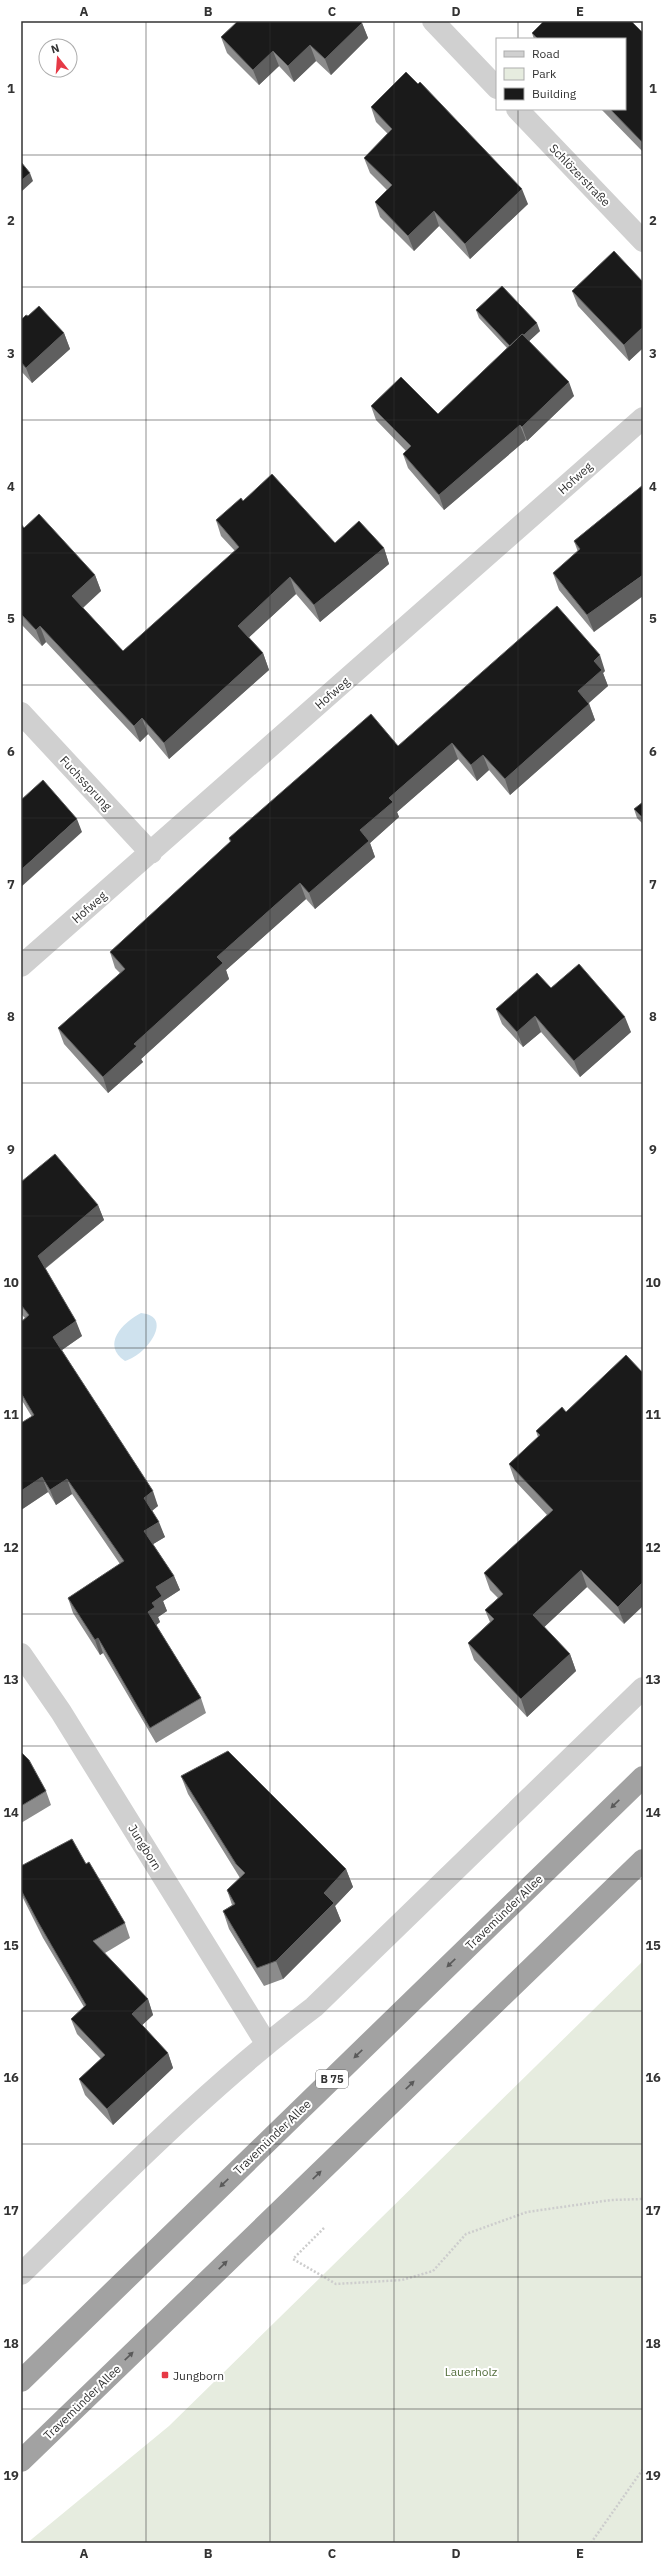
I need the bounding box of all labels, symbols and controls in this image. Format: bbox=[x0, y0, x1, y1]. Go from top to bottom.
text: A bbox=[80, 3, 89, 20]
text: B bbox=[204, 3, 213, 20]
text: C bbox=[328, 3, 337, 20]
text: D bbox=[451, 3, 461, 20]
text: E bbox=[576, 3, 584, 20]
north arrow bbox=[38, 38, 78, 78]
legend bbox=[496, 38, 626, 110]
text: N bbox=[49, 41, 61, 56]
text: Road bbox=[532, 46, 560, 61]
text: Park bbox=[532, 66, 557, 81]
text: 1 bbox=[7, 80, 15, 97]
text: 1 bbox=[649, 80, 657, 97]
text: Building bbox=[532, 86, 577, 101]
street label: Schlözerstraße bbox=[546, 141, 614, 210]
text: 2 bbox=[7, 212, 15, 229]
text: 2 bbox=[649, 212, 657, 229]
text: 3 bbox=[7, 345, 15, 362]
text: 3 bbox=[649, 345, 657, 362]
street label: Hofweg bbox=[555, 458, 596, 497]
text: 4 bbox=[7, 478, 15, 495]
text: 4 bbox=[649, 478, 657, 495]
text: 5 bbox=[7, 610, 15, 627]
text: 5 bbox=[649, 610, 657, 627]
street label: Hofweg bbox=[312, 673, 353, 712]
text: 6 bbox=[7, 743, 15, 760]
text: 6 bbox=[649, 743, 657, 760]
street label: Fuchssprung bbox=[57, 753, 115, 814]
text: 7 bbox=[7, 876, 15, 893]
text: 7 bbox=[649, 876, 657, 893]
street label: Hofweg bbox=[69, 887, 110, 926]
text: 8 bbox=[7, 1008, 15, 1025]
text: 8 bbox=[649, 1008, 657, 1025]
text: 9 bbox=[7, 1141, 15, 1158]
text: 9 bbox=[649, 1141, 657, 1158]
text: 10 bbox=[3, 1274, 19, 1291]
text: 10 bbox=[645, 1274, 661, 1291]
text: 11 bbox=[3, 1406, 19, 1423]
text: 11 bbox=[645, 1406, 661, 1423]
text: 12 bbox=[3, 1539, 19, 1556]
text: 12 bbox=[645, 1539, 661, 1556]
text: 13 bbox=[3, 1671, 19, 1688]
text: 13 bbox=[645, 1671, 661, 1688]
one-way arrow bbox=[610, 1800, 620, 1809]
text: 14 bbox=[3, 1804, 19, 1821]
text: 14 bbox=[645, 1804, 661, 1821]
street label: Jungborn bbox=[125, 1821, 165, 1873]
street label: Travemünder Allee bbox=[462, 1871, 546, 1953]
text: 15 bbox=[3, 1937, 19, 1954]
text: 15 bbox=[645, 1937, 661, 1954]
one-way arrow bbox=[446, 1958, 456, 1968]
one-way arrow bbox=[353, 2049, 363, 2059]
text: 16 bbox=[3, 2069, 19, 2086]
text: 16 bbox=[645, 2069, 661, 2086]
road number: B 75 bbox=[316, 2070, 348, 2088]
one-way arrow bbox=[405, 2080, 415, 2090]
street label: Travemünder Allee bbox=[230, 2096, 314, 2178]
one-way arrow bbox=[312, 2171, 321, 2180]
one-way arrow bbox=[220, 2178, 229, 2187]
text: 17 bbox=[3, 2202, 19, 2219]
text: 17 bbox=[645, 2202, 661, 2219]
one-way arrow bbox=[218, 2260, 228, 2270]
text: 18 bbox=[3, 2335, 19, 2352]
text: 18 bbox=[645, 2335, 661, 2352]
one-way arrow bbox=[124, 2351, 135, 2360]
street label: Travemünder Allee bbox=[40, 2361, 124, 2443]
park label: Lauerholz bbox=[445, 2364, 498, 2379]
place label: Jungborn bbox=[173, 2368, 224, 2383]
marker: Jungborn bbox=[160, 2370, 170, 2380]
text: 19 bbox=[3, 2467, 19, 2484]
text: 19 bbox=[645, 2467, 661, 2484]
text: A bbox=[80, 2545, 89, 2562]
text: B bbox=[204, 2545, 213, 2562]
text: C bbox=[328, 2545, 337, 2562]
text: D bbox=[451, 2545, 461, 2562]
text: E bbox=[576, 2545, 584, 2562]

